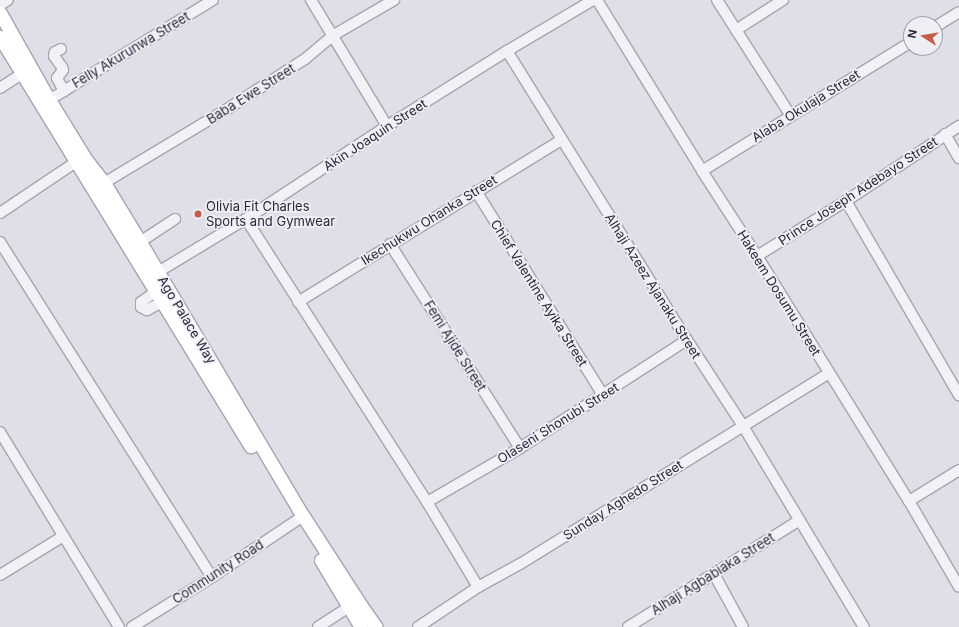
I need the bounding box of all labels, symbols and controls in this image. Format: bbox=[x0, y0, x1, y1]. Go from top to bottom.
street label: Felly Akurunwa Street bbox=[69, 9, 193, 91]
north arrow bbox=[903, 16, 943, 56]
text: N bbox=[905, 28, 920, 39]
street label: Baba Ewe Street bbox=[204, 61, 298, 127]
street label: Alaba Okulaja Street bbox=[749, 66, 863, 146]
street label: Akin Joaquin Street bbox=[320, 96, 430, 174]
street label: Prince Joseph Adebayo Street bbox=[775, 134, 941, 248]
street label: Ikechukwu Ohanka Street bbox=[358, 172, 500, 268]
place label: Olivia Fit Charles Sports and Gymwear bbox=[206, 199, 335, 230]
marker: Olivia Fit Charles Sports and Gymwear bbox=[193, 209, 203, 219]
street label: Alhaji Azeez Ajanaku Street bbox=[602, 210, 704, 362]
street label: Chief Valentine Ayika Street bbox=[487, 217, 591, 369]
street label: Hakeem Dosumu Street bbox=[734, 227, 824, 359]
street label: Ago Palace Way bbox=[155, 273, 219, 367]
street label: Femi Ajide Street bbox=[421, 298, 489, 394]
street label: Olaseni Shonubi Street bbox=[495, 379, 621, 467]
street label: Sunday Aghedo Street bbox=[560, 457, 686, 543]
street label: Alhaji Agbabiaka Street bbox=[648, 530, 778, 618]
street label: Community Road bbox=[170, 537, 266, 607]

